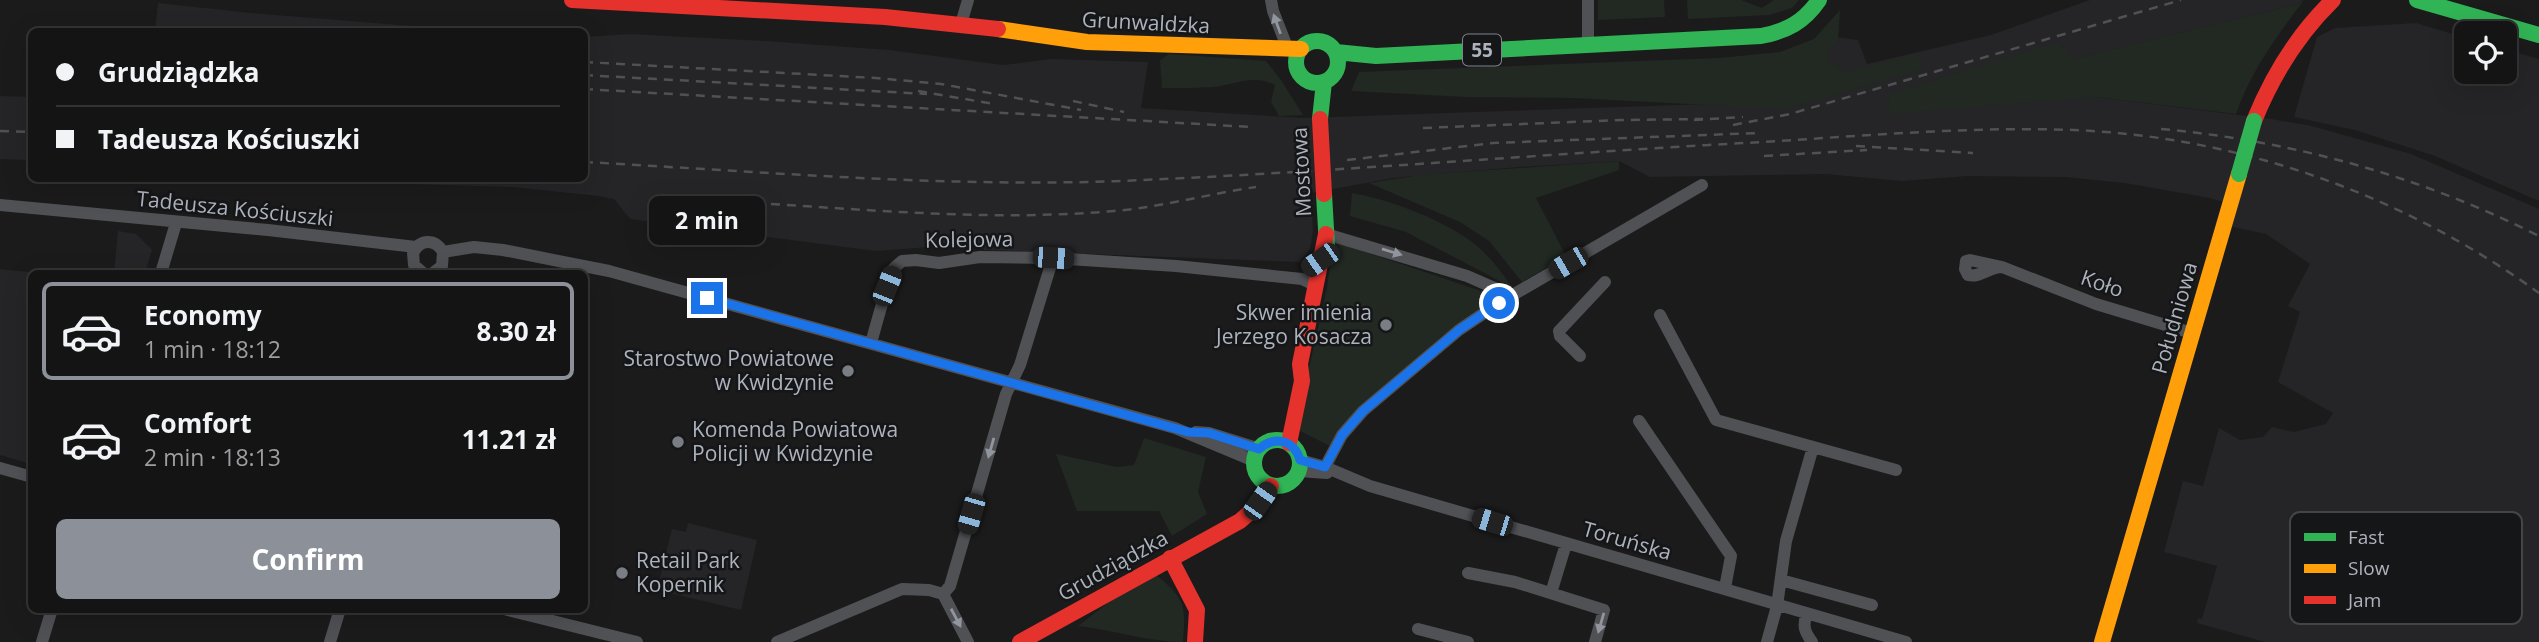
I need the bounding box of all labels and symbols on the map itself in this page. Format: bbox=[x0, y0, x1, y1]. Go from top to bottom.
street label: Grunwaldzka bbox=[1081, 5, 1211, 39]
one-way arrow bbox=[1272, 14, 1283, 35]
road number: 55 bbox=[1463, 34, 1501, 66]
street label: Mostowa bbox=[1285, 127, 1317, 218]
street label: Tadeusza Kościuszki bbox=[135, 184, 335, 232]
callout: 2 min bbox=[649, 196, 765, 246]
street label: Kolejowa bbox=[925, 224, 1013, 254]
car bbox=[1297, 239, 1344, 281]
car bbox=[1545, 243, 1592, 283]
car bbox=[1032, 246, 1075, 270]
one-way arrow bbox=[1381, 248, 1402, 258]
street label: Południowa bbox=[2145, 259, 2203, 377]
car bbox=[870, 263, 905, 309]
street label: Koło bbox=[2077, 263, 2127, 303]
route end bbox=[691, 282, 723, 314]
route start bbox=[1483, 287, 1515, 319]
place label: Skwer imienia Jerzego Kosacza bbox=[1214, 298, 1372, 350]
marker: Skwer imienia Jerzego Kosacza bbox=[1378, 317, 1394, 333]
place label: Starostwo Powiatowe w Kwidzynie bbox=[624, 344, 834, 396]
marker: Starostwo Powiatowe w Kwidzynie bbox=[840, 363, 856, 379]
place label: Komenda Powiatowa Policji w Kwidzynie bbox=[692, 415, 898, 467]
marker: Komenda Powiatowa Policji w Kwidzynie bbox=[670, 434, 686, 450]
one-way arrow bbox=[985, 437, 995, 458]
car bbox=[1240, 478, 1281, 524]
car bbox=[956, 491, 987, 537]
car bbox=[1469, 506, 1516, 538]
legend bbox=[2290, 512, 2522, 624]
street label: Toruńska bbox=[1580, 514, 1675, 566]
street label: Grudziądzka bbox=[1052, 523, 1173, 607]
text: Fast bbox=[2348, 524, 2384, 550]
place label: Retail Park Kopernik bbox=[636, 546, 740, 598]
text: Slow bbox=[2348, 555, 2390, 581]
marker: Retail Park Kopernik bbox=[614, 565, 630, 581]
text: Jam bbox=[2346, 587, 2381, 613]
one-way arrow bbox=[950, 608, 961, 628]
one-way arrow bbox=[1595, 613, 1605, 634]

